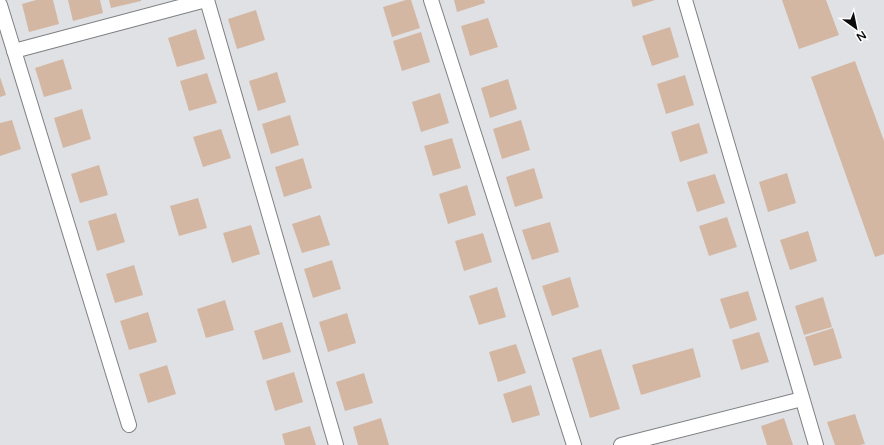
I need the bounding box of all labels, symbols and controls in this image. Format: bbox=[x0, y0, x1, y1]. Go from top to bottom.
north arrow bbox=[836, 8, 876, 48]
text: N bbox=[854, 28, 868, 44]

